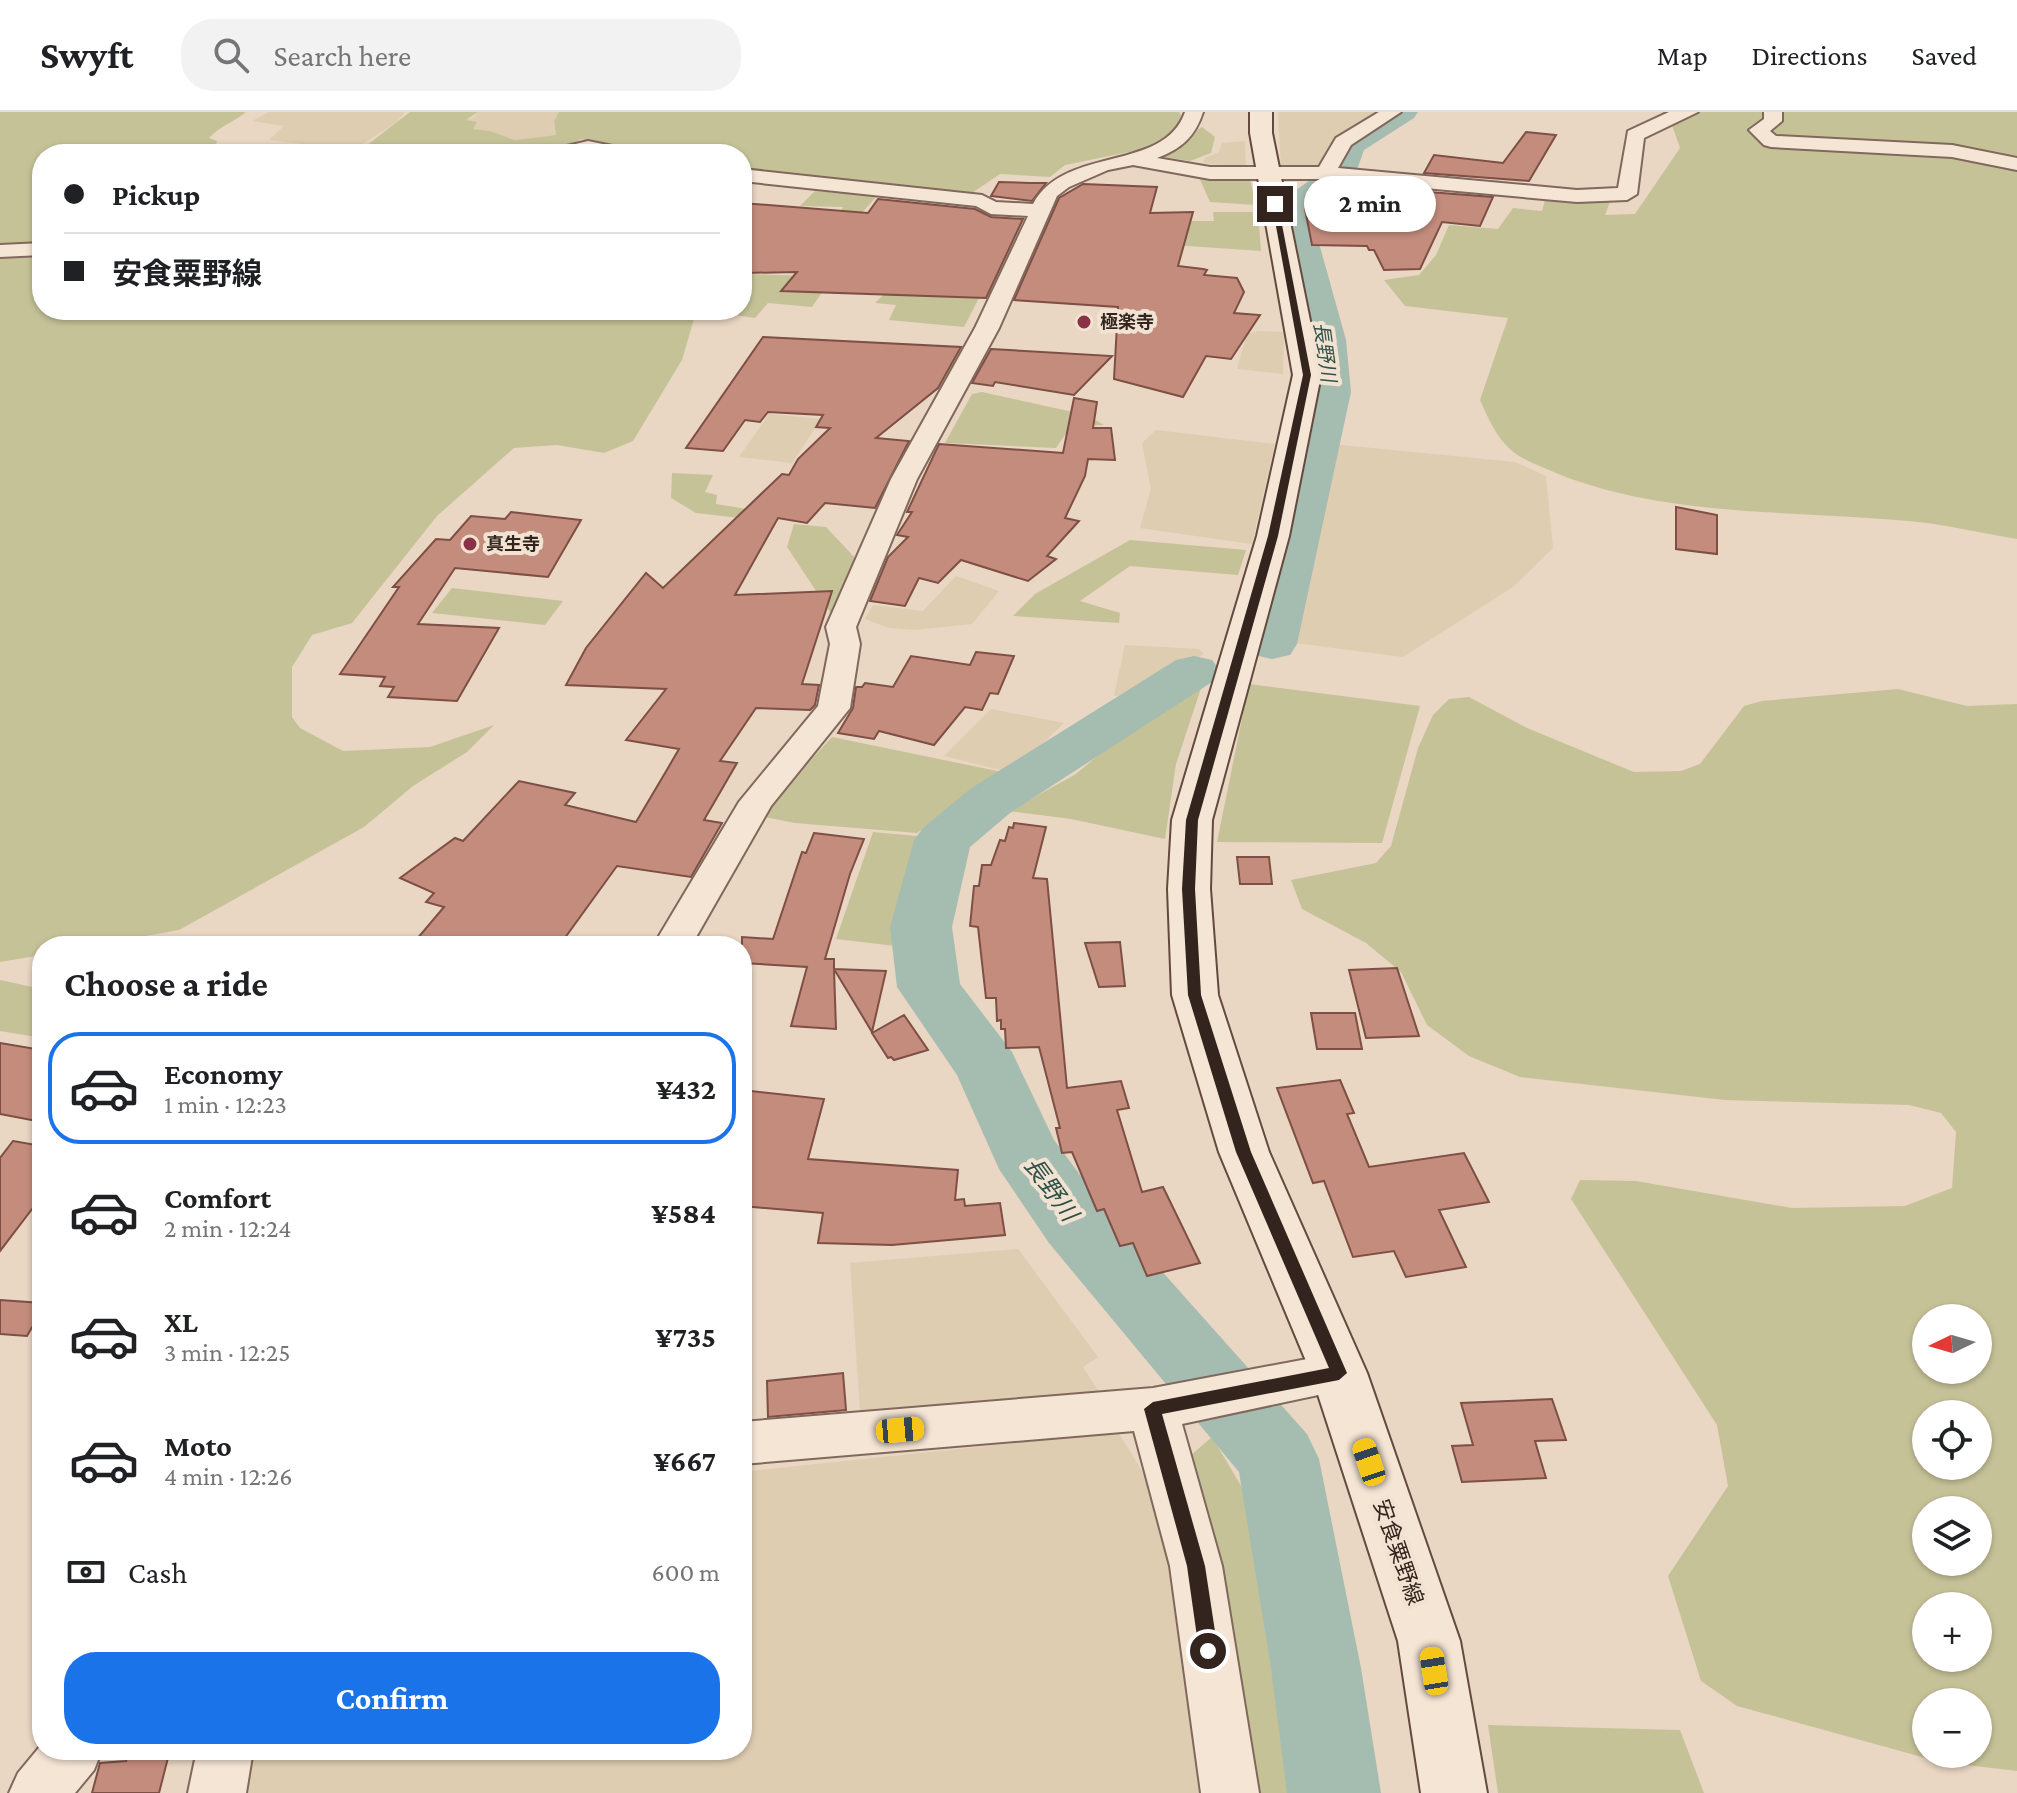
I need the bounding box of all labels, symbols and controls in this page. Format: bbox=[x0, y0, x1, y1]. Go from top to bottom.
search box bbox=[181, 19, 741, 91]
icon: search bbox=[209, 33, 253, 77]
text: Swyft bbox=[40, 34, 133, 76]
text: Search here bbox=[273, 39, 411, 72]
text: Map bbox=[1657, 40, 1708, 71]
text: Directions bbox=[1752, 40, 1867, 71]
text: Saved bbox=[1911, 40, 1977, 71]
callout: 2 min bbox=[1303, 176, 1435, 232]
text: Pickup bbox=[112, 178, 200, 211]
route end bbox=[1257, 186, 1293, 222]
text: 2 min bbox=[1339, 189, 1401, 218]
text: 安食粟野線 bbox=[112, 257, 262, 290]
place label: 極楽寺 bbox=[1100, 312, 1154, 332]
marker: 極楽寺 bbox=[1075, 313, 1093, 331]
water label: 長野川 bbox=[1310, 321, 1340, 385]
place label: 真生寺 bbox=[486, 534, 540, 554]
marker: 真生寺 bbox=[461, 535, 479, 553]
text: Choose a ride bbox=[64, 964, 268, 1004]
icon: car bbox=[68, 1052, 140, 1124]
text: Economy bbox=[164, 1057, 283, 1090]
text: ¥432 bbox=[656, 1072, 716, 1105]
text: 1 min · 12:23 bbox=[164, 1090, 287, 1119]
water label: 長野川 bbox=[1019, 1152, 1085, 1228]
icon: car bbox=[68, 1176, 140, 1248]
text: Comfort bbox=[164, 1181, 271, 1214]
text: ¥584 bbox=[651, 1196, 716, 1229]
text: 2 min · 12:24 bbox=[164, 1214, 292, 1243]
icon: car bbox=[68, 1300, 140, 1372]
north arrow bbox=[1912, 1304, 1992, 1384]
map controls bbox=[1912, 1304, 1992, 1768]
text: XL bbox=[164, 1305, 198, 1338]
text: ¥735 bbox=[655, 1320, 716, 1353]
text: 3 min · 12:25 bbox=[164, 1338, 291, 1367]
button: locate bbox=[1912, 1400, 1992, 1480]
car bbox=[875, 1416, 925, 1444]
icon: car bbox=[68, 1424, 140, 1496]
text: Moto bbox=[164, 1429, 232, 1462]
car bbox=[1350, 1435, 1388, 1489]
text: ¥667 bbox=[653, 1444, 716, 1477]
text: 4 min · 12:26 bbox=[164, 1462, 292, 1491]
street label: 安食粟野線 bbox=[1369, 1496, 1428, 1608]
button: layers bbox=[1912, 1496, 1992, 1576]
icon: cash bbox=[64, 1550, 108, 1594]
text: Cash bbox=[128, 1556, 187, 1589]
text: 600 m bbox=[652, 1558, 720, 1587]
button: + bbox=[1912, 1592, 1992, 1672]
route start bbox=[1190, 1633, 1226, 1669]
car bbox=[1418, 1645, 1450, 1697]
button: Confirm bbox=[64, 1652, 720, 1744]
button: − bbox=[1912, 1688, 1992, 1768]

